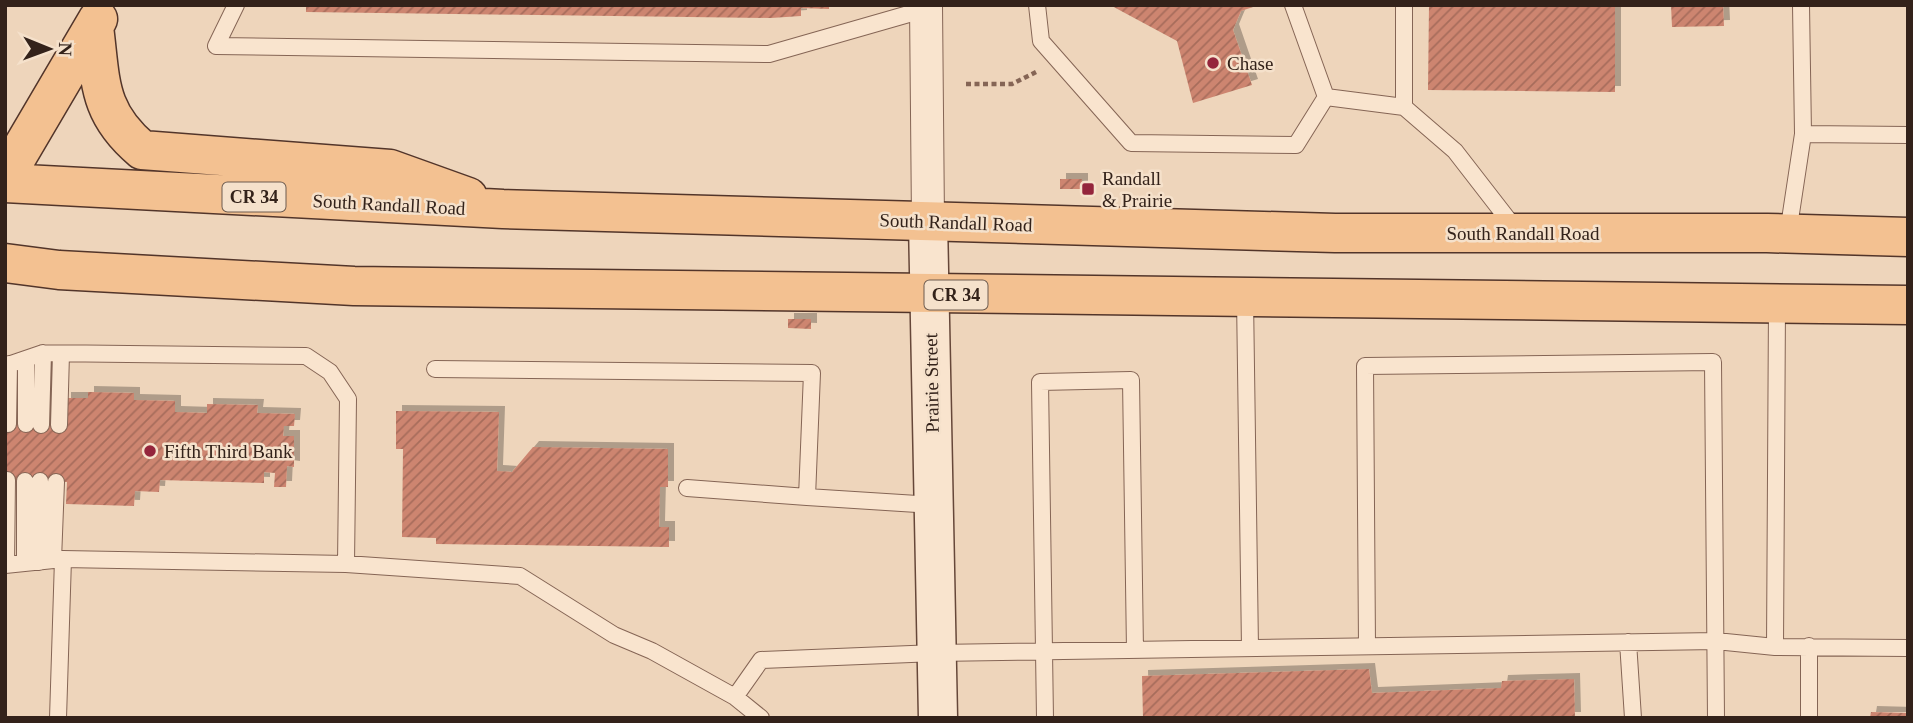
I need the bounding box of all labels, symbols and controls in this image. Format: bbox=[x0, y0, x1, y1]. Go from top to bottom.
north arrow bbox=[14, 14, 84, 84]
text: N bbox=[55, 42, 76, 57]
place label: Chase bbox=[1227, 53, 1273, 74]
marker: Chase bbox=[1205, 55, 1221, 71]
place label: Randall & Prairie bbox=[1102, 168, 1172, 211]
marker: Randall & Prairie bbox=[1080, 181, 1096, 197]
road number: CR 34 bbox=[222, 182, 286, 212]
street label: South Randall Road bbox=[312, 190, 466, 219]
street label: South Randall Road bbox=[879, 209, 1033, 236]
street label: South Randall Road bbox=[1446, 223, 1600, 244]
road number: CR 34 bbox=[925, 281, 988, 310]
street label: Prairie Street bbox=[920, 332, 943, 433]
place label: Fifth Third Bank bbox=[164, 441, 293, 462]
marker: Fifth Third Bank bbox=[142, 443, 158, 459]

